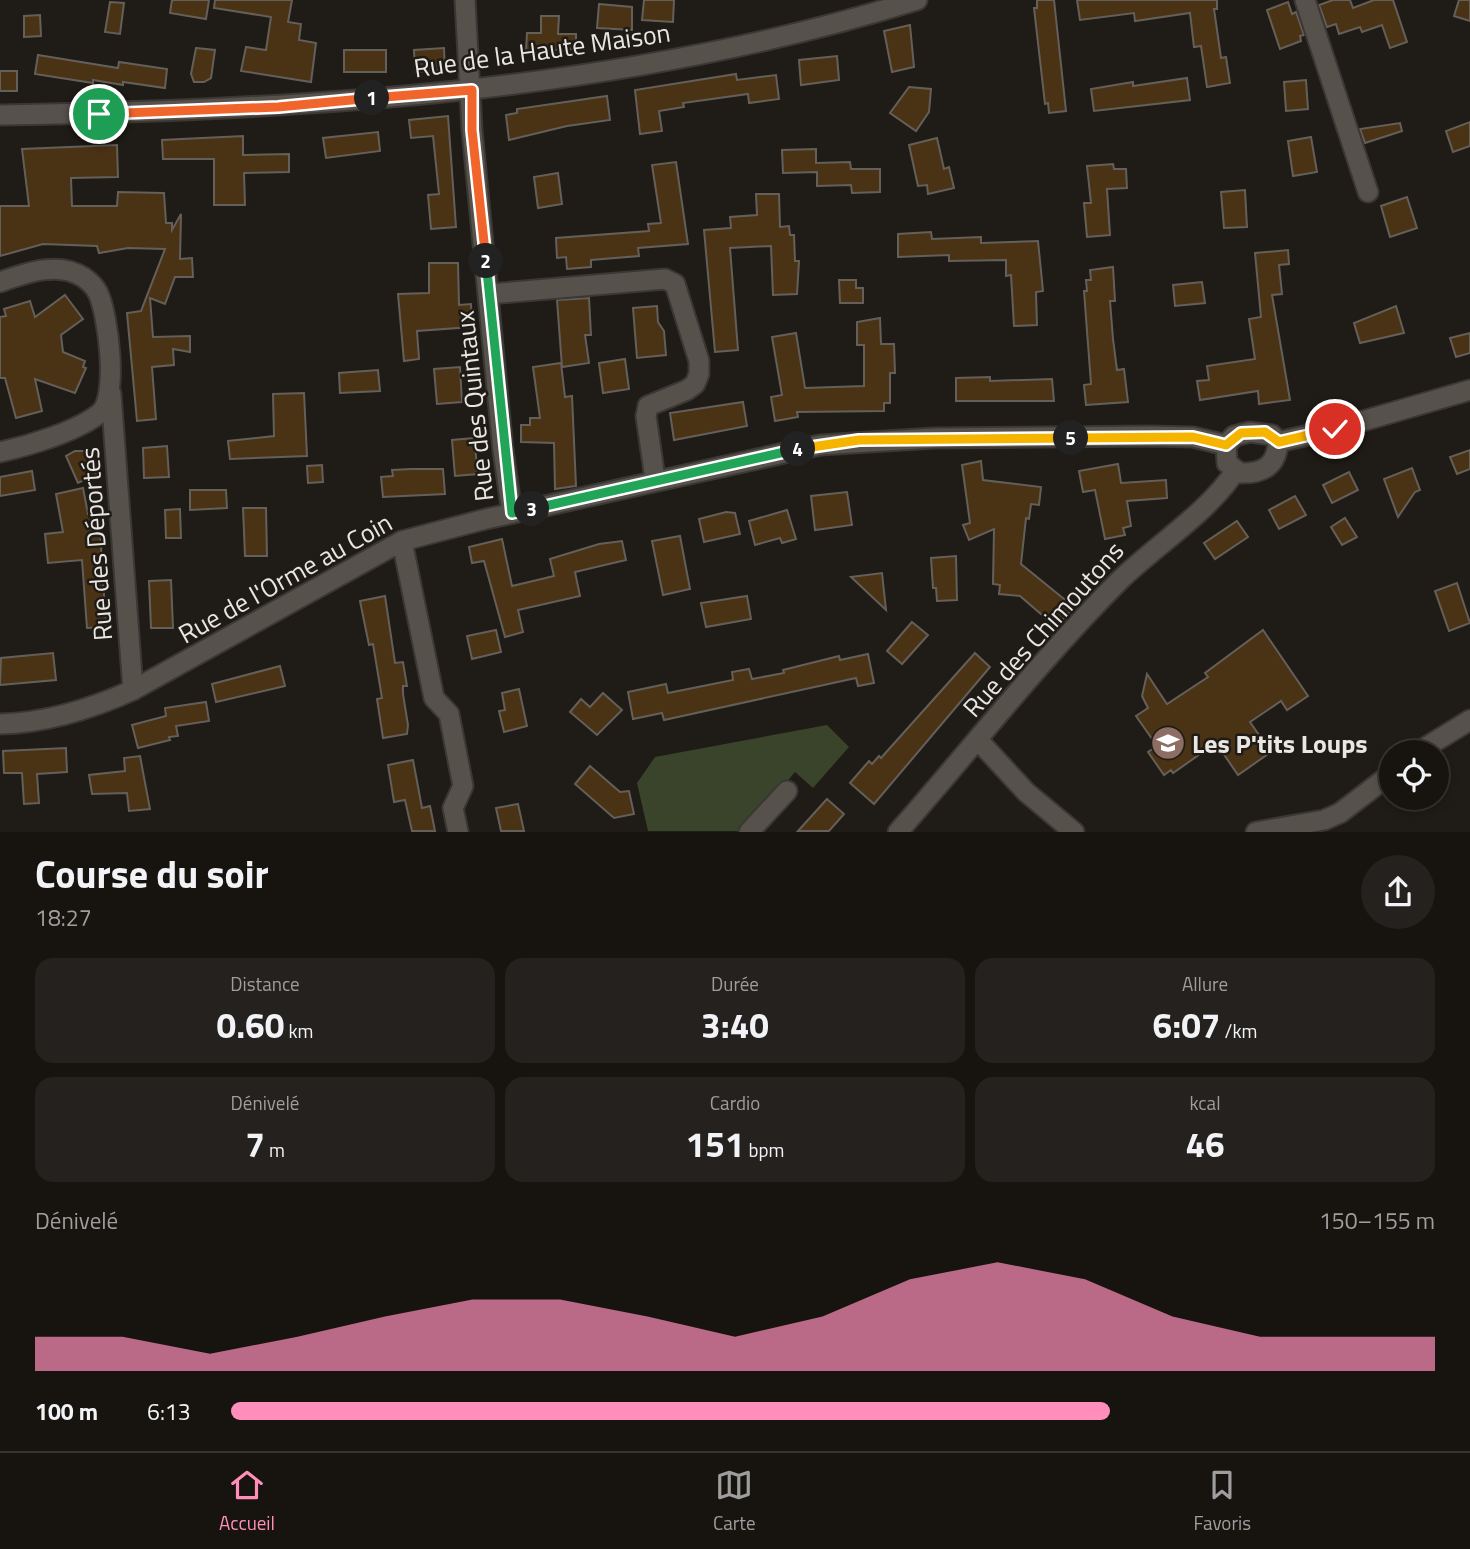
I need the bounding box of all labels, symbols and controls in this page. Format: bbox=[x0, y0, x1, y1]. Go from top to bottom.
street label: Rue de la Haute Maison bbox=[411, 13, 673, 87]
pin: 1 bbox=[354, 80, 390, 116]
text: 1 bbox=[366, 83, 377, 112]
pin bbox=[69, 84, 129, 144]
icon: arrive bbox=[80, 95, 118, 133]
pin: 2 bbox=[468, 244, 504, 278]
text: 2 bbox=[480, 246, 491, 275]
street label: Rue des Quintaux bbox=[445, 308, 503, 503]
pin bbox=[1305, 399, 1365, 459]
icon: check bbox=[1316, 410, 1354, 448]
pin: 5 bbox=[1054, 420, 1088, 456]
text: 5 bbox=[1065, 423, 1076, 452]
pin: 4 bbox=[780, 432, 816, 466]
text: 4 bbox=[792, 434, 803, 463]
street label: Rue des Déportés bbox=[70, 446, 122, 642]
pin: 3 bbox=[514, 491, 550, 526]
text: 3 bbox=[526, 494, 537, 523]
street label: Rue de l'Orme au Coin bbox=[171, 503, 399, 653]
street label: Rue des Chimoutons bbox=[953, 532, 1133, 726]
school or university icon: Les P'tits Loups bbox=[1149, 724, 1187, 762]
place label: Les P'tits Loups bbox=[1192, 724, 1368, 763]
map controls bbox=[1379, 740, 1449, 810]
button: locate bbox=[1379, 740, 1449, 810]
text: Course du soir bbox=[35, 845, 269, 903]
button: share bbox=[1361, 855, 1435, 929]
text: 18:27 bbox=[35, 900, 92, 935]
text: Distance bbox=[230, 969, 300, 998]
text: Durée bbox=[711, 969, 759, 998]
text: Allure bbox=[1182, 969, 1228, 998]
text: 0.60 bbox=[217, 998, 284, 1052]
text: 3:40 bbox=[701, 998, 769, 1052]
text: 6:07 bbox=[1153, 998, 1220, 1052]
text: km bbox=[284, 1016, 313, 1045]
text: /km bbox=[1220, 1016, 1257, 1045]
text: Dénivelé bbox=[231, 1088, 299, 1117]
text: Cardio bbox=[710, 1088, 760, 1117]
text: kcal bbox=[1189, 1088, 1221, 1117]
text: 7 bbox=[245, 1117, 265, 1171]
text: 151 bbox=[686, 1117, 744, 1171]
text: 46 bbox=[1185, 1117, 1225, 1171]
text: m bbox=[265, 1135, 285, 1164]
text: bpm bbox=[744, 1135, 784, 1164]
text: Dénivelé bbox=[35, 1203, 118, 1238]
text: 150–155 m bbox=[1319, 1203, 1435, 1238]
text: 100 m bbox=[35, 1394, 98, 1429]
text: 6:13 bbox=[147, 1394, 191, 1429]
tab: Accueil bbox=[219, 1466, 275, 1537]
tab: Carte bbox=[713, 1466, 756, 1537]
tab: Favoris bbox=[1194, 1466, 1251, 1537]

